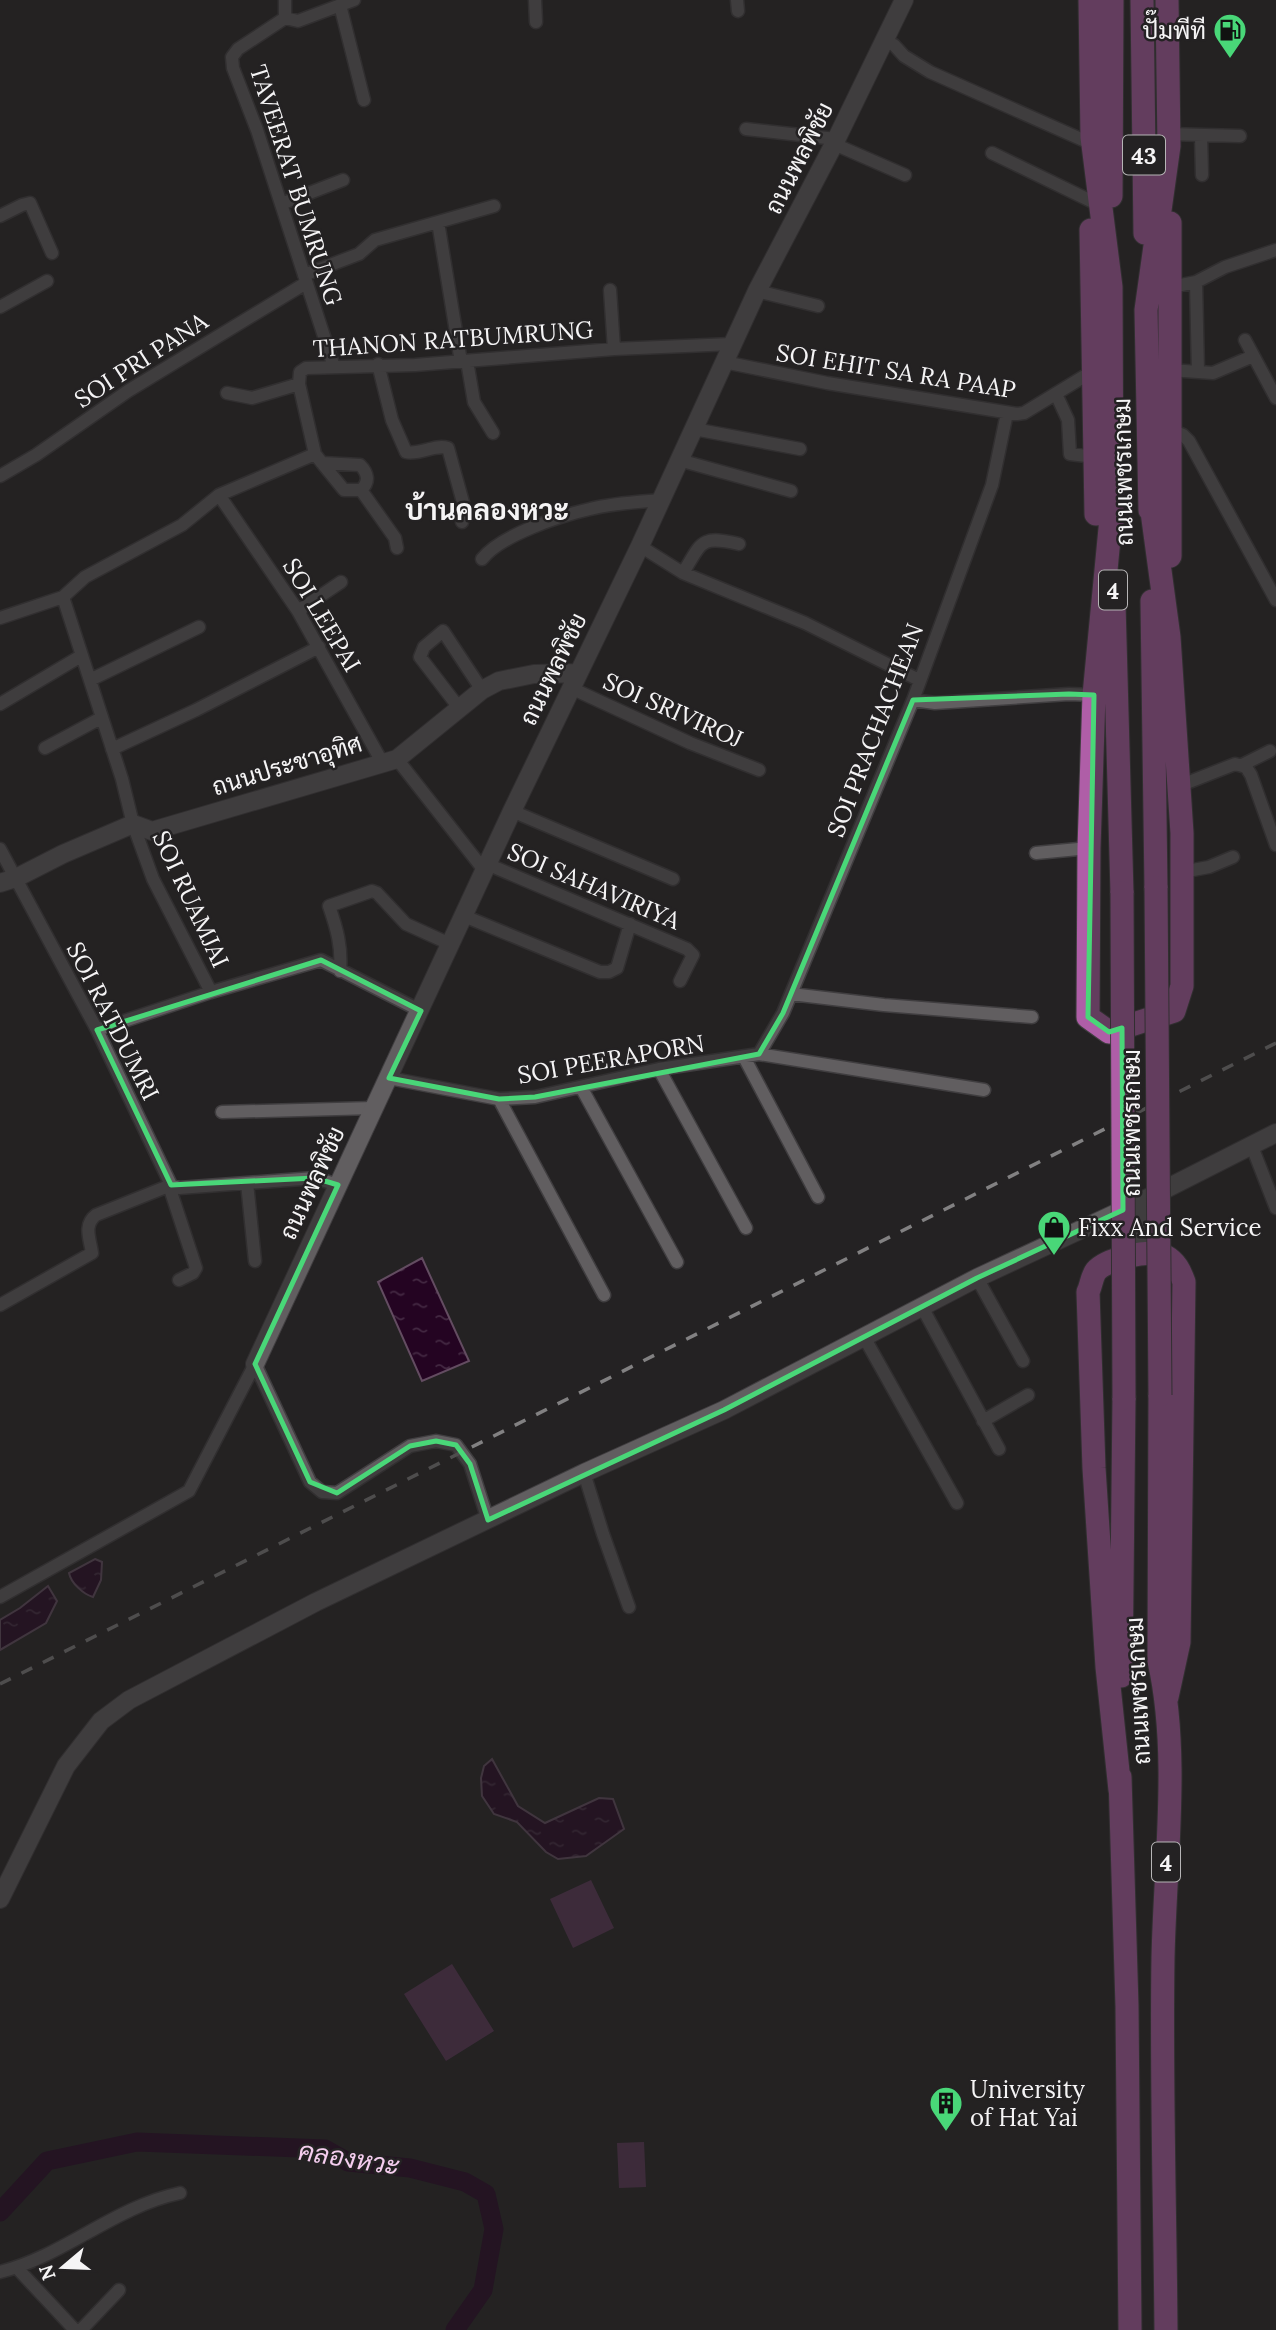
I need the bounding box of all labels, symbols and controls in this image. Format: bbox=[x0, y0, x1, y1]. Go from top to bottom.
place label: ปั๊มพีที bbox=[1142, 9, 1206, 46]
fuel station icon: ปั๊มพีที bbox=[1211, 11, 1249, 60]
street label: TAVEERAT BUMRUNG bbox=[242, 61, 350, 309]
street label: ถนนพลพิชัย bbox=[758, 97, 840, 219]
road number: 43 bbox=[1123, 136, 1165, 174]
street label: SOI PRI PANA bbox=[69, 305, 214, 415]
street label: THANON RATBUMRUNG bbox=[312, 314, 594, 364]
street label: SOI EHIT SA RA PAAP bbox=[774, 337, 1018, 405]
street label: ถนนเพชรเกษม bbox=[1106, 398, 1140, 546]
district label: บ้านคลองหวะ bbox=[405, 491, 569, 528]
street label: SOI LEEPAI bbox=[276, 552, 368, 678]
road number: 4 bbox=[1099, 570, 1127, 610]
street label: ถนนพลพิชัย bbox=[512, 608, 594, 730]
street label: SOI PRACHACHEAN bbox=[820, 619, 930, 841]
street label: SOI SRIVIROJ bbox=[598, 665, 748, 755]
street label: ถนนประชาอุทิศ bbox=[208, 727, 366, 803]
street label: SOI RUAMJAI bbox=[146, 826, 236, 972]
street label: SOI SAHAVIRIYA bbox=[503, 836, 686, 937]
street label: SOI RATDUMRI bbox=[60, 937, 166, 1105]
street label: SOI PEERAPORN bbox=[515, 1027, 707, 1091]
street label: ถนนเพชรเกษม bbox=[1116, 1049, 1147, 1197]
street label: ถนนพลพิชัย bbox=[272, 1121, 352, 1245]
shop icon: Fixx And Service bbox=[1035, 1208, 1073, 1257]
place label: Fixx And Service bbox=[1078, 1212, 1261, 1243]
street label: ถนนเพชรเกษม bbox=[1119, 1616, 1157, 1766]
road number: 4 bbox=[1152, 1842, 1180, 1882]
place label: University of Hat Yai bbox=[970, 2074, 1085, 2133]
building icon: University of Hat Yai bbox=[927, 2084, 965, 2133]
water label: คลองหวะ bbox=[296, 2134, 402, 2182]
north arrow bbox=[28, 2232, 98, 2302]
text: N bbox=[33, 2261, 61, 2283]

